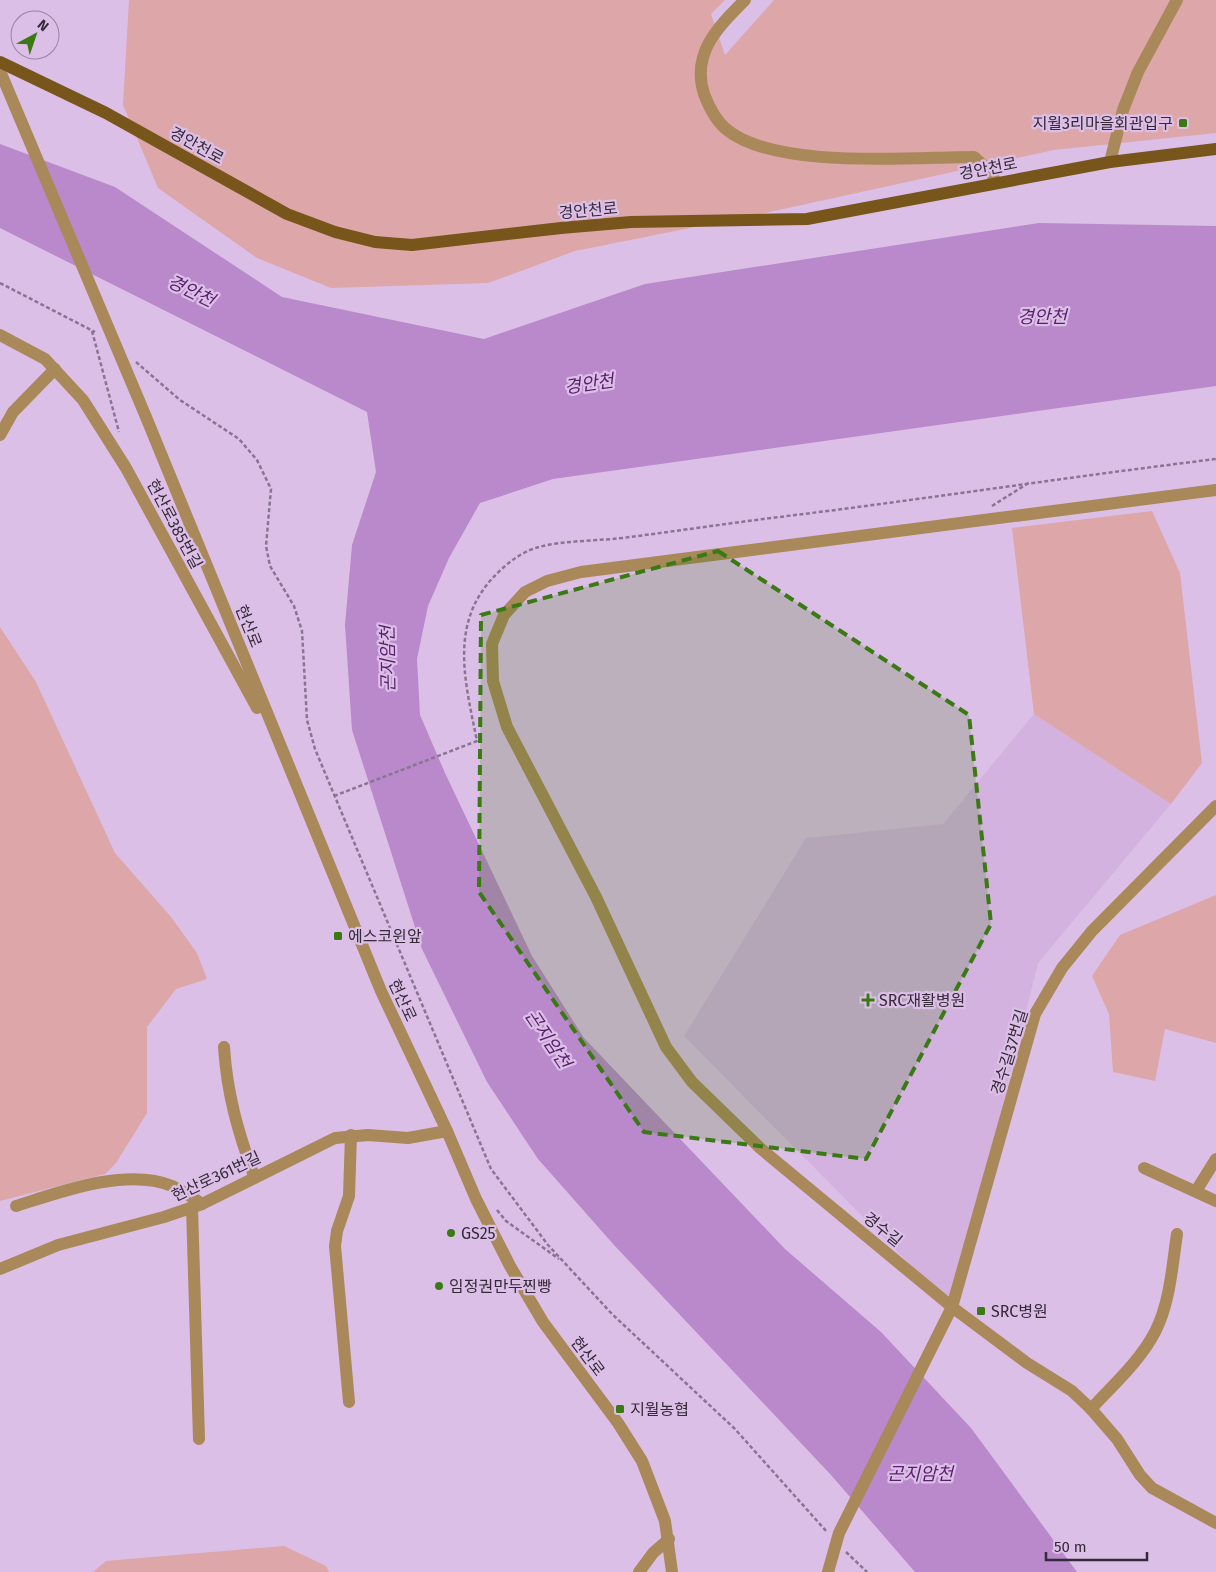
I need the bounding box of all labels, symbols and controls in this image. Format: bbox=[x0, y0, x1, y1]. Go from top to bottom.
north arrow bbox=[10, 10, 60, 60]
text: N bbox=[34, 16, 52, 35]
place label: 지월3리마을회관입구 bbox=[1033, 114, 1173, 133]
marker: 지월3리마을회관입구 bbox=[1177, 117, 1189, 129]
street label: 경안천로 bbox=[166, 123, 227, 168]
street label: 경안천로 bbox=[957, 153, 1019, 183]
street label: 경안천로 bbox=[558, 198, 618, 223]
water label: 경안천 bbox=[164, 270, 220, 313]
water label: 경안천 bbox=[1017, 306, 1069, 328]
water label: 경안천 bbox=[563, 369, 618, 398]
street label: 현산로385번길 bbox=[143, 476, 206, 572]
street label: 현산로 bbox=[231, 602, 266, 650]
water label: 곤지암천 bbox=[376, 623, 400, 692]
place label: 에스코윈앞 bbox=[348, 927, 422, 946]
marker: 에스코윈앞 bbox=[332, 930, 344, 942]
street label: 현산로 bbox=[385, 976, 421, 1024]
place label: SRC재활병원 bbox=[879, 991, 965, 1010]
marker: SRC재활병원 bbox=[861, 993, 875, 1007]
water label: 곤지암천 bbox=[520, 1005, 577, 1075]
street label: 경수길37번길 bbox=[987, 1007, 1032, 1097]
street label: 현산로361번길 bbox=[169, 1148, 264, 1205]
street label: 경수길 bbox=[860, 1208, 906, 1251]
place label: GS25 bbox=[461, 1224, 496, 1243]
marker: GS25 bbox=[445, 1227, 457, 1239]
place label: 임정권만두찐빵 bbox=[449, 1277, 552, 1296]
marker: 임정권만두찐빵 bbox=[433, 1280, 445, 1292]
place label: SRC병원 bbox=[991, 1302, 1048, 1321]
marker: SRC병원 bbox=[975, 1305, 987, 1317]
street label: 현산로 bbox=[567, 1333, 609, 1380]
place label: 지월농협 bbox=[630, 1400, 689, 1419]
marker: 지월농협 bbox=[614, 1403, 626, 1415]
water label: 곤지암천 bbox=[887, 1463, 956, 1485]
scale bar bbox=[1046, 1530, 1147, 1562]
text: 50 m bbox=[1054, 1538, 1087, 1556]

